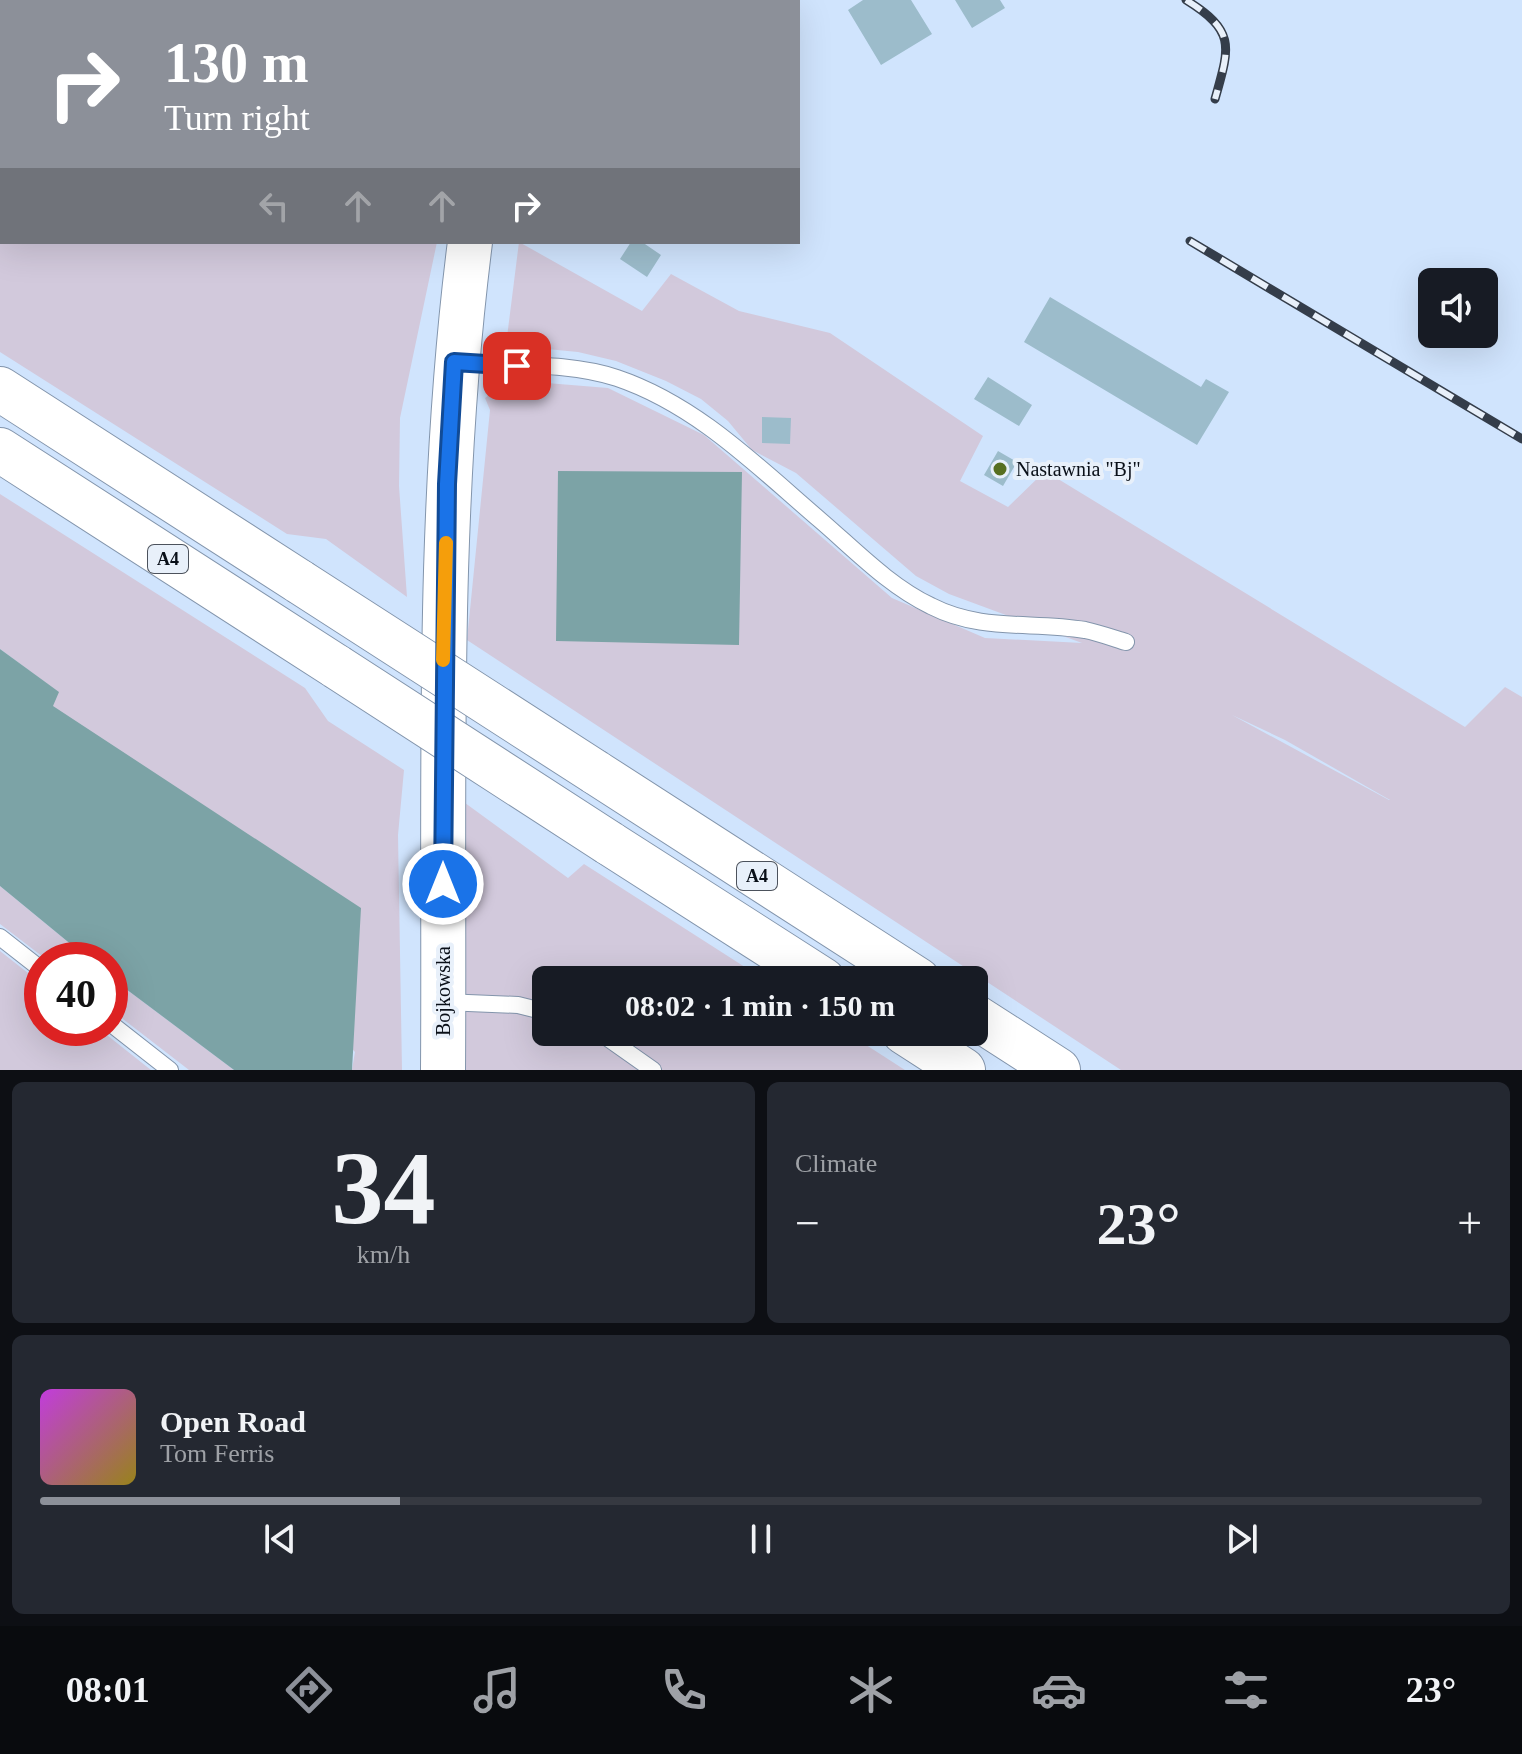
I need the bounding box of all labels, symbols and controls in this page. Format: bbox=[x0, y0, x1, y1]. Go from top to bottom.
icon: right bbox=[32, 32, 136, 136]
text: 130 m bbox=[164, 32, 309, 94]
text: Turn right bbox=[164, 98, 310, 138]
icon: left bbox=[252, 184, 296, 228]
icon: ahead bbox=[336, 184, 380, 228]
icon: ahead bbox=[420, 184, 464, 228]
icon: right bbox=[504, 184, 548, 228]
map controls bbox=[1418, 268, 1498, 348]
button: sound bbox=[1418, 268, 1498, 348]
pin bbox=[483, 332, 551, 400]
icon: arrive bbox=[495, 344, 539, 388]
place label: Nastawnia "Bj" bbox=[1016, 458, 1141, 481]
marker: Nastawnia "Bj" bbox=[991, 460, 1009, 478]
road number: A4 bbox=[148, 545, 188, 573]
position arrow bbox=[401, 842, 485, 926]
road number: A4 bbox=[737, 862, 777, 890]
speed limit sign: 40 bbox=[24, 942, 128, 1046]
street label: Bojkowska bbox=[432, 946, 455, 1036]
text: 08:02 · 1 min · 150 m bbox=[625, 989, 895, 1022]
text: 34 bbox=[332, 1130, 436, 1245]
text: Climate bbox=[795, 1149, 877, 1178]
text: 23° bbox=[1097, 1191, 1181, 1257]
text: − bbox=[795, 1199, 820, 1248]
text: + bbox=[1457, 1199, 1482, 1248]
text: km/h bbox=[357, 1240, 410, 1269]
text: Open Road bbox=[160, 1405, 306, 1438]
text: Tom Ferris bbox=[160, 1439, 274, 1468]
icon: previous bbox=[258, 1517, 302, 1561]
icon: pause bbox=[739, 1517, 783, 1561]
icon: next bbox=[1220, 1517, 1264, 1561]
icon: directions bbox=[281, 1662, 337, 1718]
icon: music bbox=[469, 1662, 525, 1718]
icon: phone bbox=[656, 1662, 712, 1718]
icon: climate bbox=[843, 1662, 899, 1718]
icon: car bbox=[1031, 1662, 1087, 1718]
icon: filters bbox=[1218, 1662, 1274, 1718]
text: 08:01 bbox=[66, 1670, 150, 1710]
text: 23° bbox=[1406, 1670, 1456, 1710]

